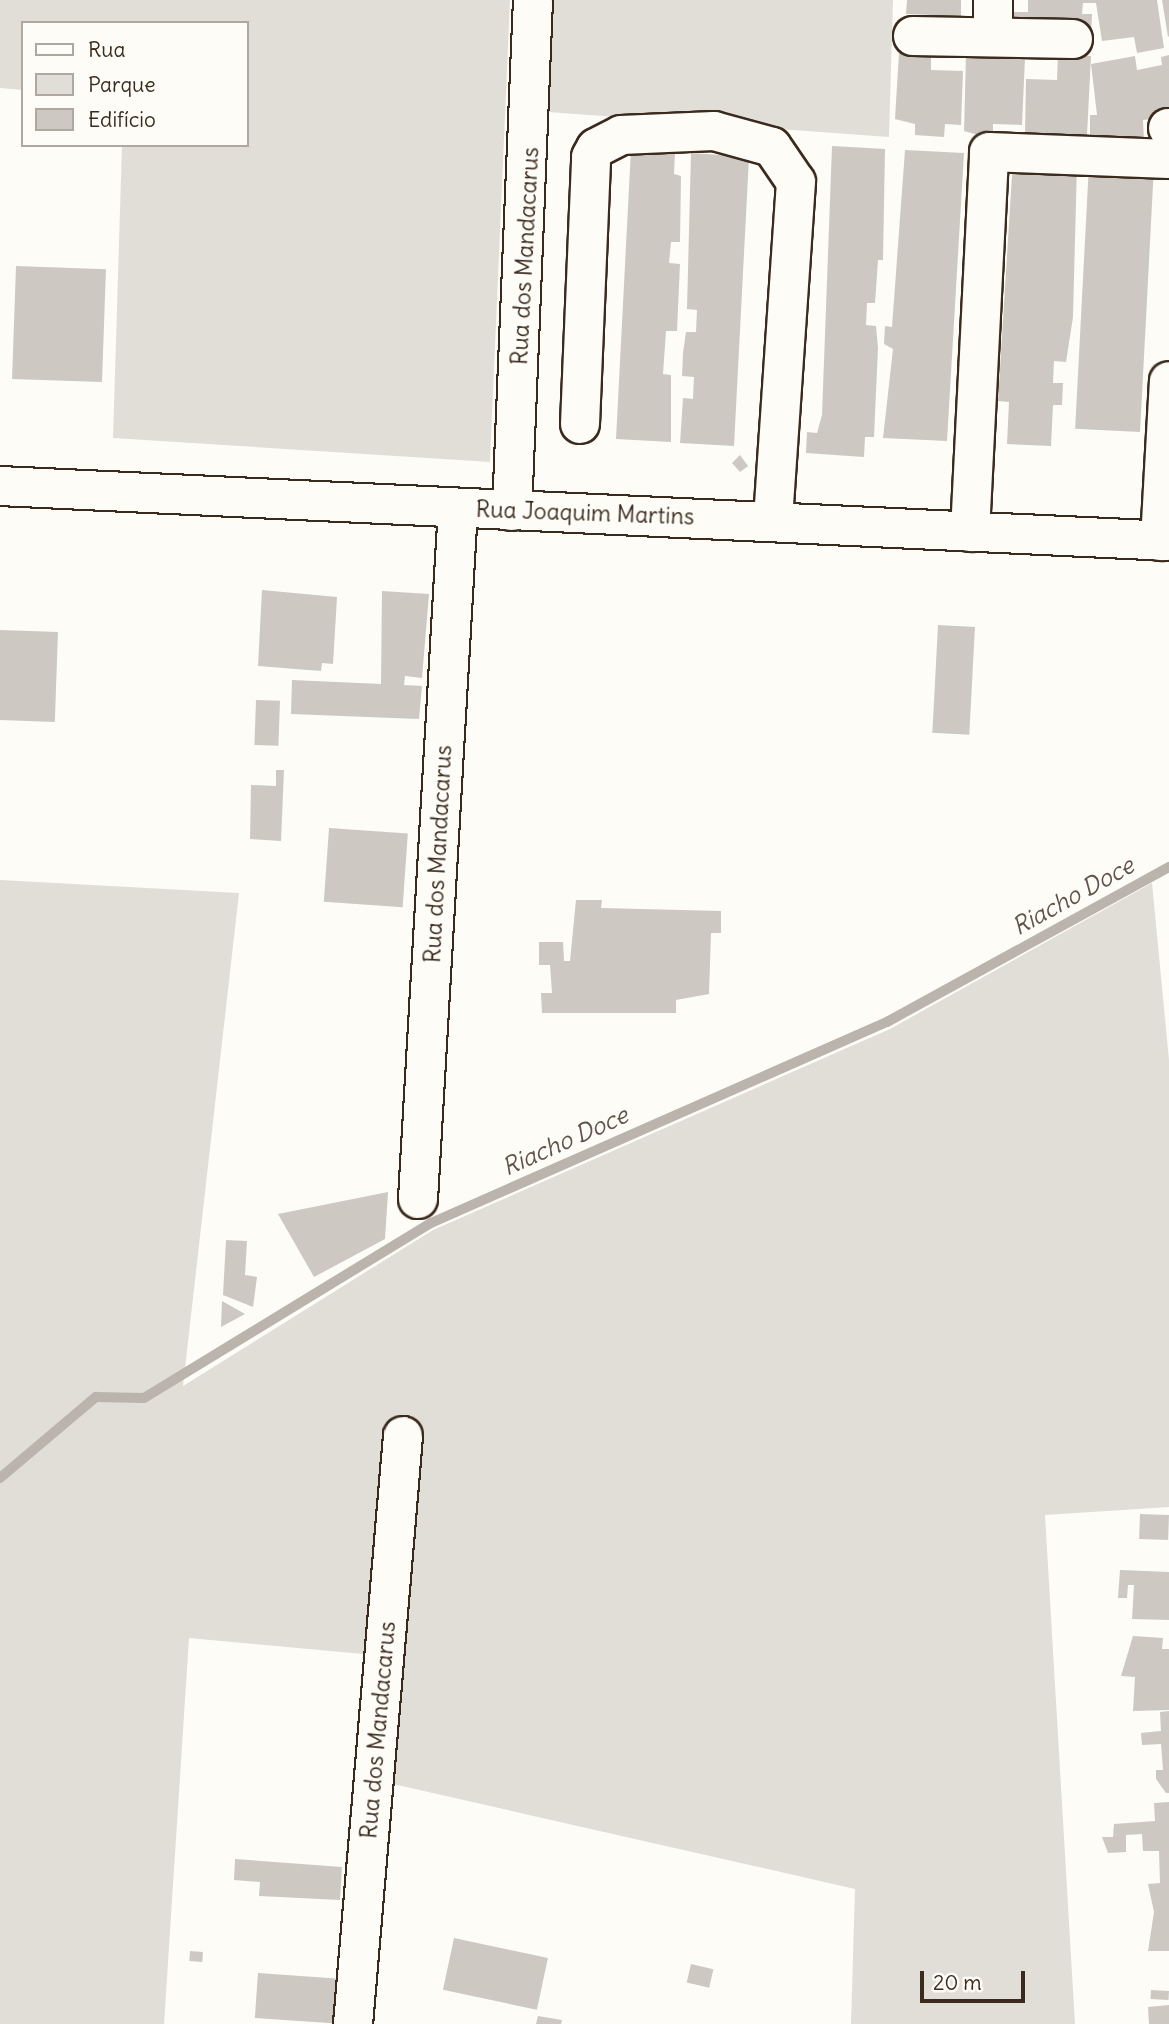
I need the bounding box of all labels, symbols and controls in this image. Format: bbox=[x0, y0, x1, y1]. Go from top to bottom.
legend bbox=[21, 21, 248, 147]
text: Rua bbox=[88, 36, 125, 63]
text: Parque bbox=[88, 71, 156, 98]
text: Edifício bbox=[88, 106, 156, 133]
street label: Rua dos Mandacarus bbox=[506, 146, 544, 366]
street label: Rua Joaquim Martins bbox=[475, 495, 695, 531]
street label: Rua dos Mandacarus bbox=[419, 744, 457, 964]
water label: Riacho Doce bbox=[1007, 851, 1139, 941]
water label: Riacho Doce bbox=[498, 1100, 632, 1182]
street label: Rua dos Mandacarus bbox=[355, 1620, 401, 1840]
scale bar bbox=[924, 1958, 1029, 2002]
text: 20 m bbox=[933, 1969, 982, 1996]

